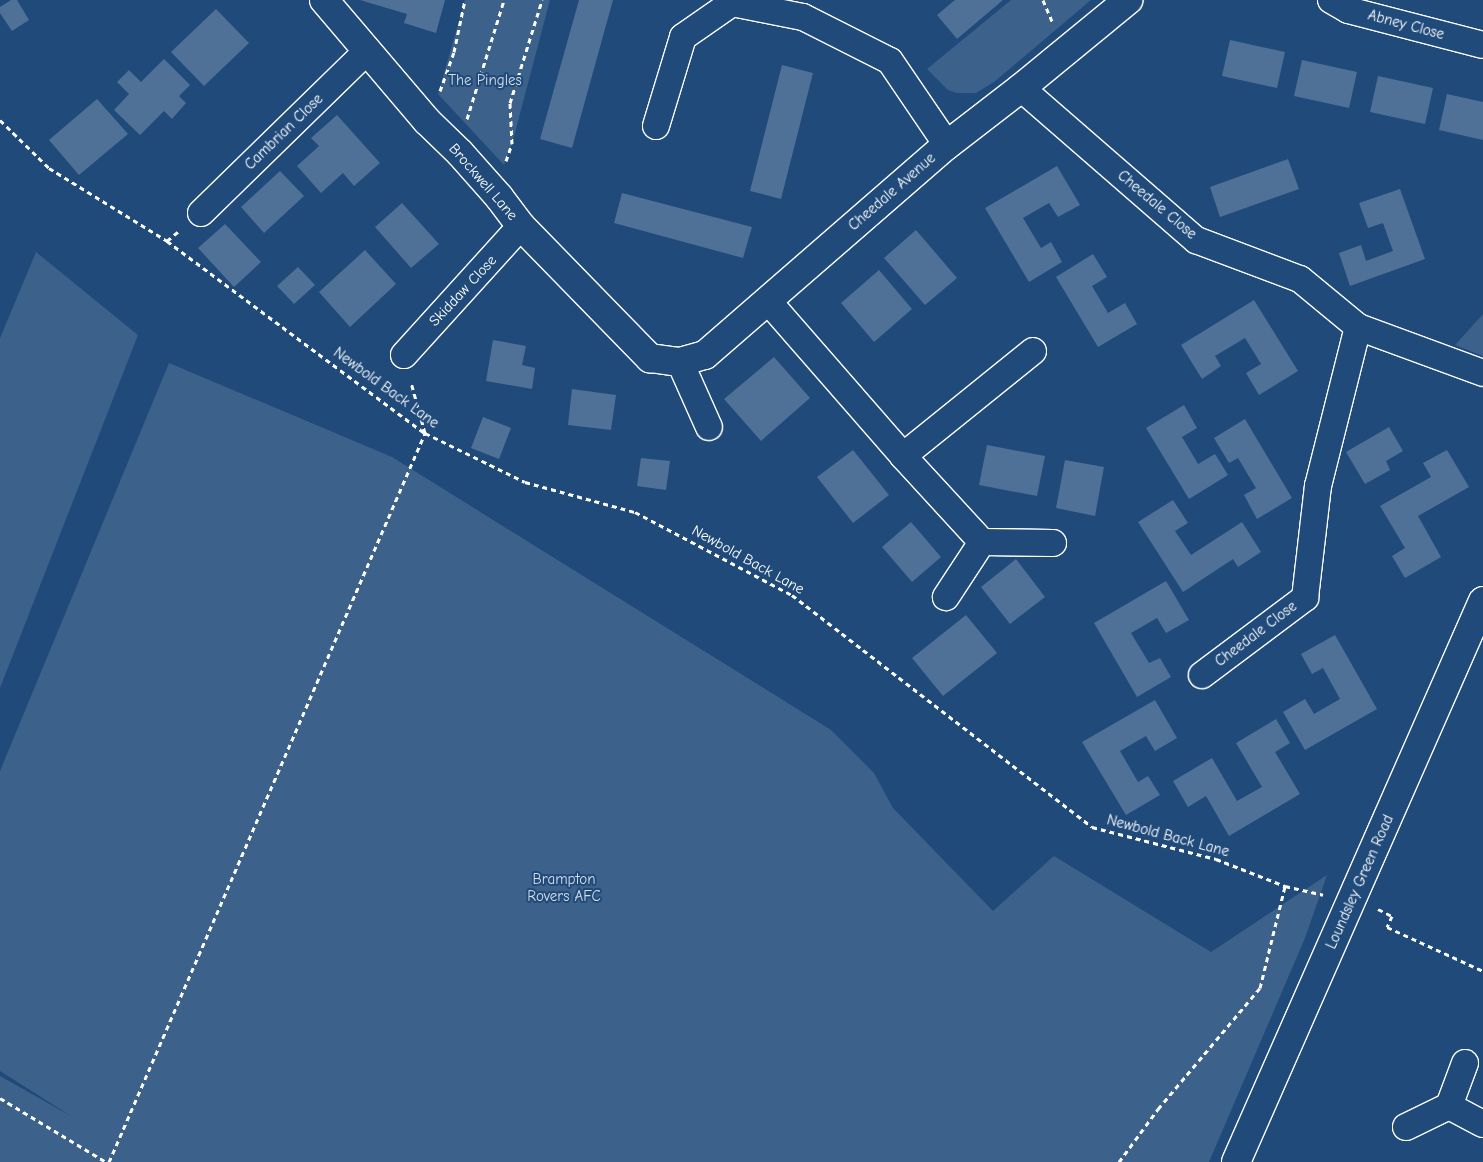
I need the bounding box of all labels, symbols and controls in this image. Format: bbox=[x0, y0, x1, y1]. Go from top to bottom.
street label: Abney Close bbox=[1366, 6, 1446, 44]
park label: The Pingles bbox=[448, 72, 522, 90]
street label: Cambrian Close bbox=[241, 90, 327, 174]
street label: Brockwell Lane bbox=[445, 140, 521, 224]
street label: Cheedale Avenue bbox=[845, 149, 939, 235]
street label: Cheedale Close bbox=[1114, 167, 1200, 243]
street label: Skiddaw Close bbox=[426, 252, 500, 330]
street label: Newbold Back Lane bbox=[330, 344, 442, 432]
street label: Newbold Back Lane bbox=[689, 522, 807, 598]
street label: Cheedale Close bbox=[1212, 597, 1300, 671]
street label: Newbold Back Lane bbox=[1105, 811, 1231, 861]
street label: Loundsley Green Road bbox=[1322, 812, 1398, 952]
park label: Brampton Rovers AFC bbox=[527, 870, 601, 905]

